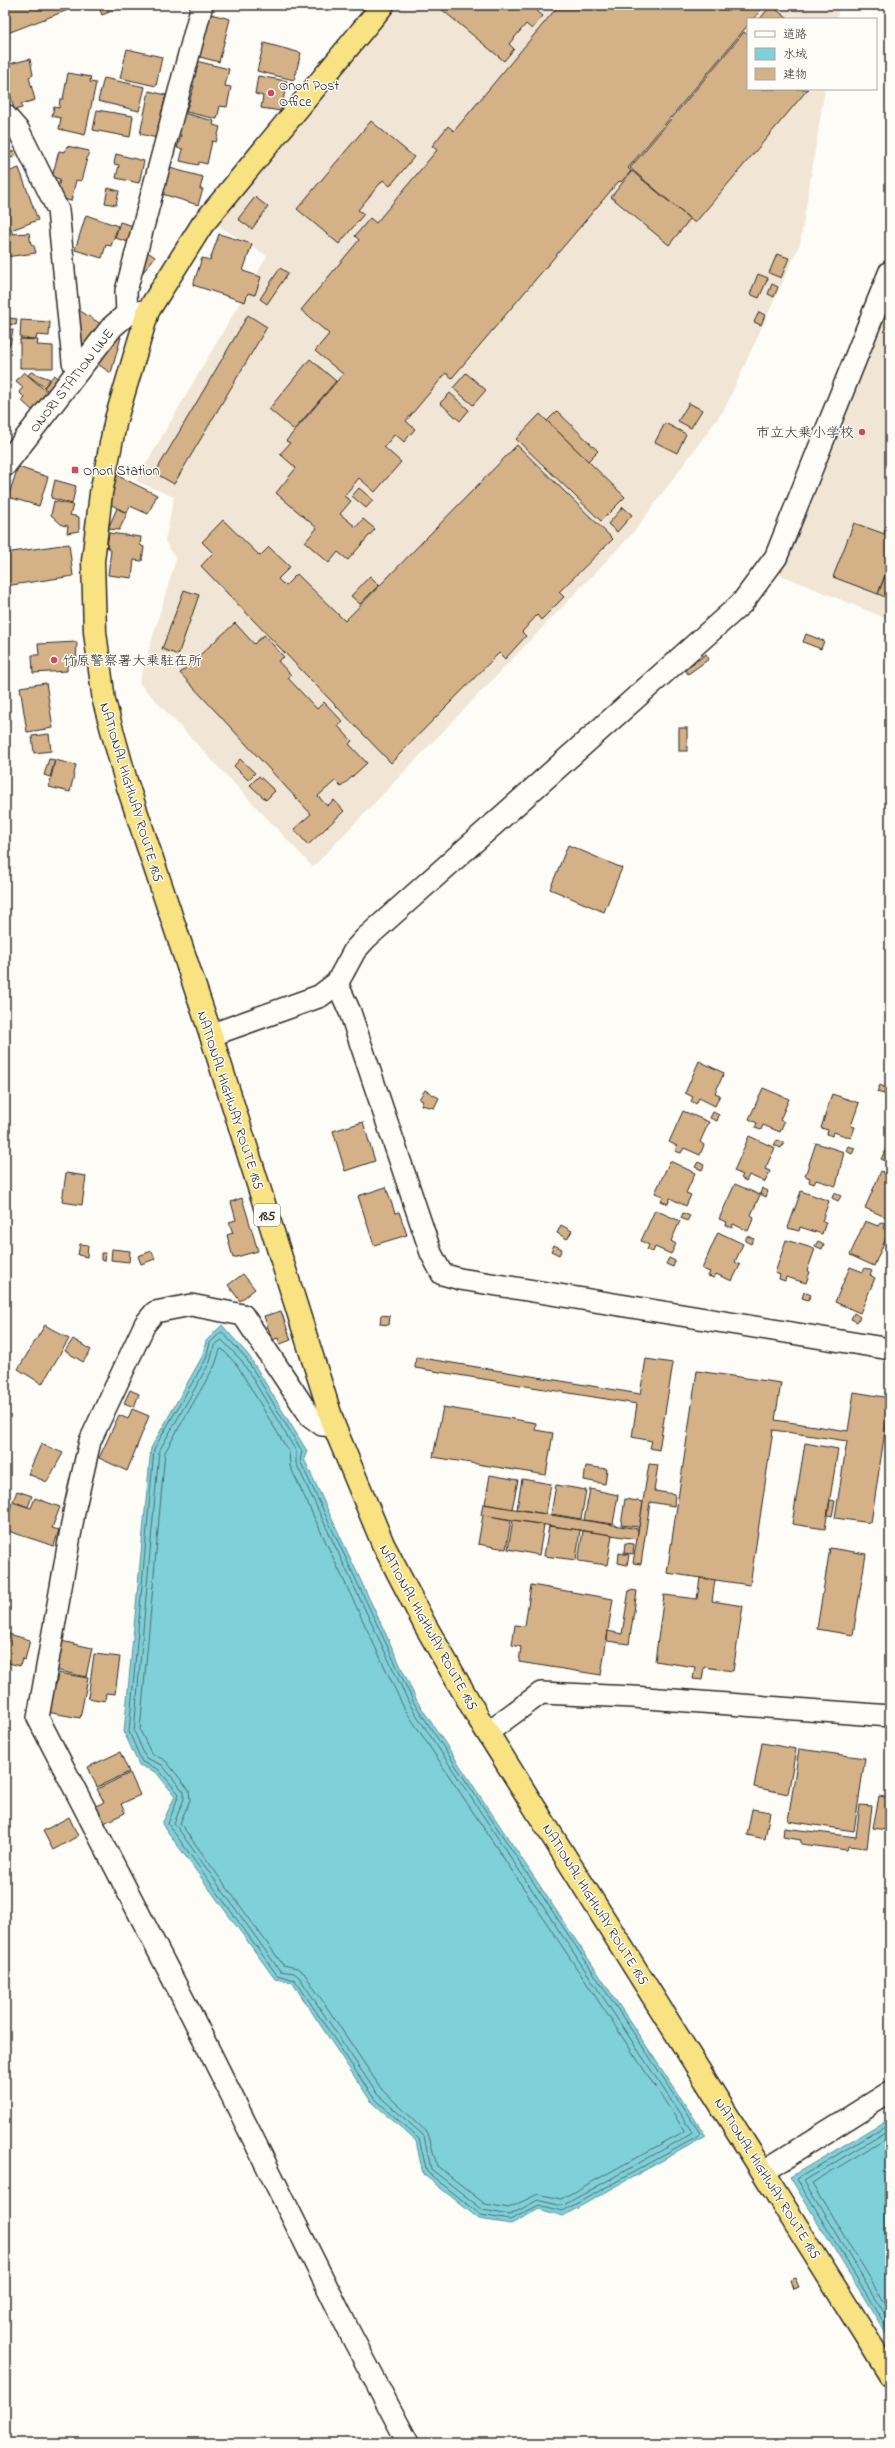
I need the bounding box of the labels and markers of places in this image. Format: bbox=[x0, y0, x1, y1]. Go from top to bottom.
place label: Onori Post Office bbox=[279, 76, 339, 113]
marker: Onori Post Office bbox=[266, 88, 276, 98]
place label: 市立大乗小学校 bbox=[756, 423, 854, 444]
marker: 市立大乗小学校 bbox=[857, 427, 867, 437]
place label: Onori Station bbox=[83, 461, 159, 482]
marker: Onori Station bbox=[70, 465, 80, 475]
place label: 竹原警察署大乗駐在所 bbox=[62, 651, 202, 672]
marker: 竹原警察署大乗駐在所 bbox=[49, 655, 59, 665]

